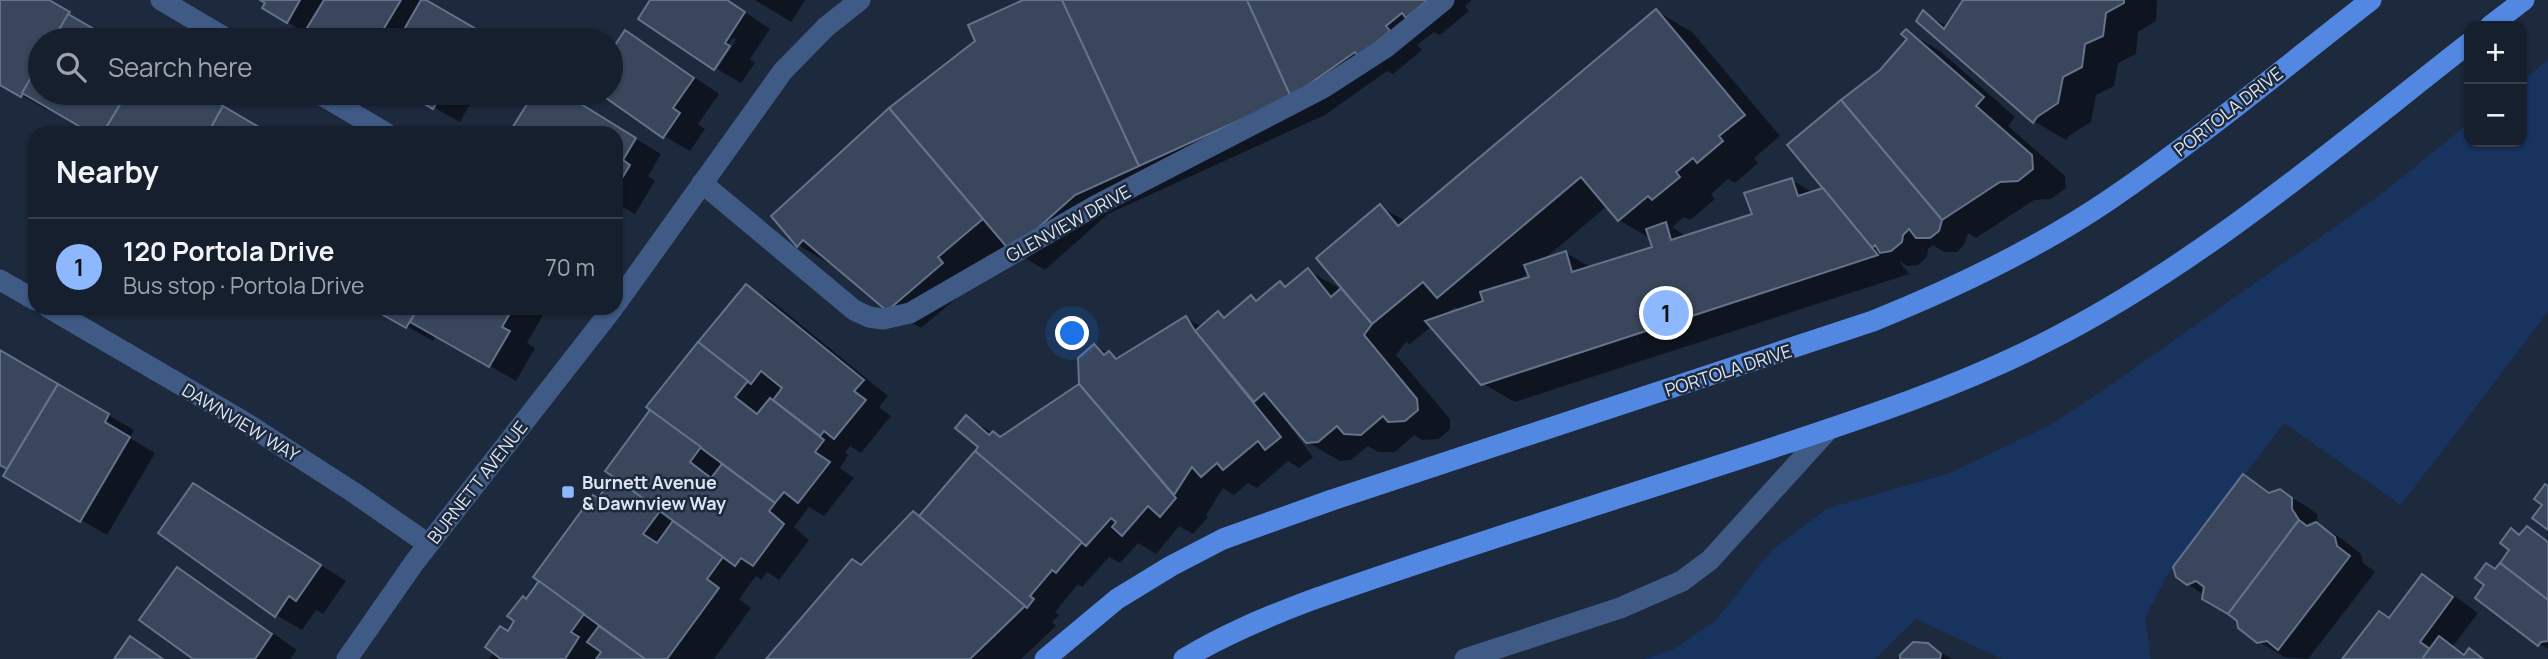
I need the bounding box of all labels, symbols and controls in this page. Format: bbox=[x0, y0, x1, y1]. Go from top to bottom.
map controls bbox=[2464, 21, 2527, 147]
button: + bbox=[2464, 21, 2527, 84]
search box bbox=[28, 28, 623, 105]
icon: search bbox=[52, 48, 90, 86]
text: Search here bbox=[108, 49, 253, 85]
street label: PORTOLA DRIVE bbox=[2169, 61, 2287, 161]
button: − bbox=[2464, 84, 2527, 147]
text: Nearby bbox=[56, 151, 159, 192]
street label: GLENVIEW DRIVE bbox=[1001, 179, 1135, 267]
text: 120 Portola Drive bbox=[123, 233, 334, 269]
text: 1 bbox=[74, 251, 84, 283]
text: 70 m bbox=[545, 251, 595, 283]
text: Bus stop · Portola Drive bbox=[123, 269, 364, 301]
pin: 1 bbox=[1643, 287, 1689, 339]
your location bbox=[1055, 316, 1089, 350]
street label: PORTOLA DRIVE bbox=[1662, 338, 1794, 402]
street label: DAWNVIEW WAY bbox=[178, 378, 305, 467]
street label: BURNETT AVENUE bbox=[421, 416, 533, 548]
place label: Burnett Avenue & Dawnview Way bbox=[582, 470, 726, 515]
marker: Burnett Avenue & Dawnview Way bbox=[560, 484, 576, 500]

